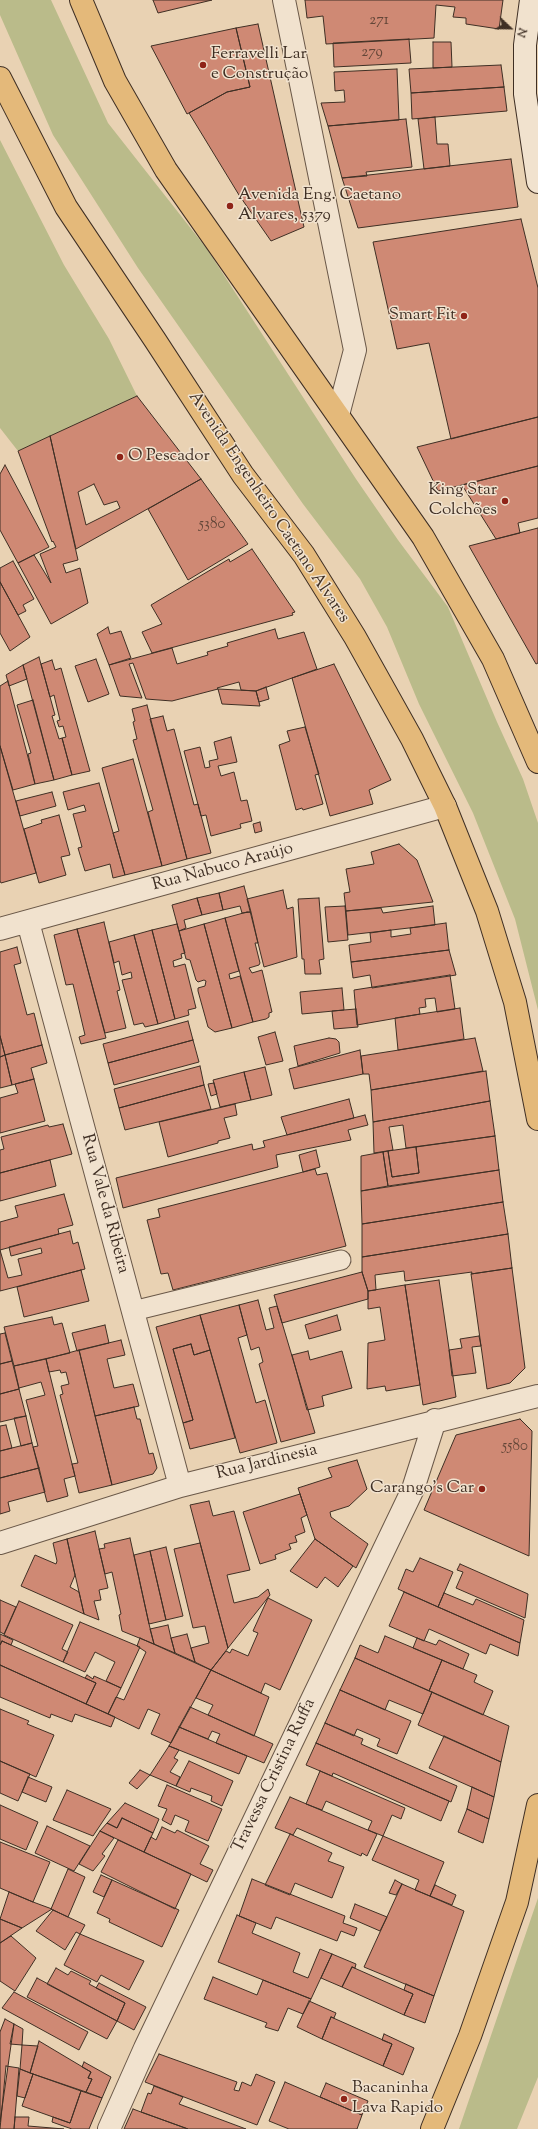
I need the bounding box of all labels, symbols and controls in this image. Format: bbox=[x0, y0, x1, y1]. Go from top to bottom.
north arrow bbox=[490, 8, 530, 48]
house number: 271 bbox=[369, 12, 389, 30]
text: N bbox=[512, 25, 530, 40]
house number: 279 bbox=[361, 44, 383, 62]
place label: Ferravelli Lar e Construção bbox=[211, 45, 308, 85]
marker: Ferravelli Lar e Construção bbox=[198, 60, 208, 70]
place label: Avenida Eng. Caetano Alvares, 5379 bbox=[238, 186, 401, 226]
marker: Avenida Eng. Caetano Alvares, 5379 bbox=[225, 201, 235, 211]
place label: Smart Fit bbox=[389, 306, 456, 326]
marker: Smart Fit bbox=[459, 311, 469, 321]
street label: Avenida Engenheiro Caetano Alvares bbox=[183, 389, 353, 627]
place label: O Pescador bbox=[128, 447, 210, 467]
marker: O Pescador bbox=[115, 452, 125, 462]
place label: King Star Colchões bbox=[428, 481, 497, 521]
marker: King Star Colchões bbox=[500, 496, 510, 506]
house number: 5380 bbox=[199, 516, 225, 534]
street label: Rua Nabuco Araújo bbox=[150, 839, 296, 897]
street label: Rua Vale da Ribeira bbox=[76, 1132, 132, 1276]
house number: 5580 bbox=[502, 1438, 528, 1456]
street label: Rua Jardinesia bbox=[214, 1441, 320, 1485]
place label: Carango's Car bbox=[370, 1479, 474, 1499]
marker: Carango's Car bbox=[477, 1484, 487, 1494]
street label: Travessa Cristina Ruffa bbox=[229, 1696, 321, 1856]
place label: Bacaninha Lava Rapido bbox=[352, 2079, 443, 2119]
marker: Bacaninha Lava Rapido bbox=[339, 2094, 349, 2104]

